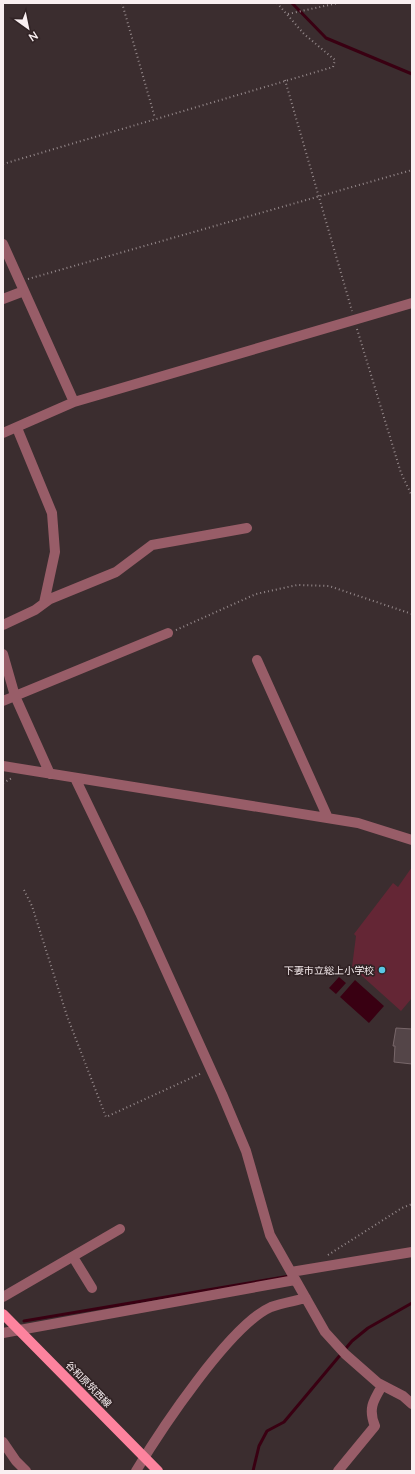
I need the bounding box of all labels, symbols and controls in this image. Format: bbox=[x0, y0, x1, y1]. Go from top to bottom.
north arrow bbox=[8, 8, 48, 48]
text: N bbox=[27, 29, 41, 45]
place label: 下妻市立総上小学校 bbox=[284, 964, 374, 976]
marker: 下妻市立総上小学校 bbox=[377, 965, 387, 975]
street label: 谷和原筑西線 bbox=[64, 1359, 114, 1409]

